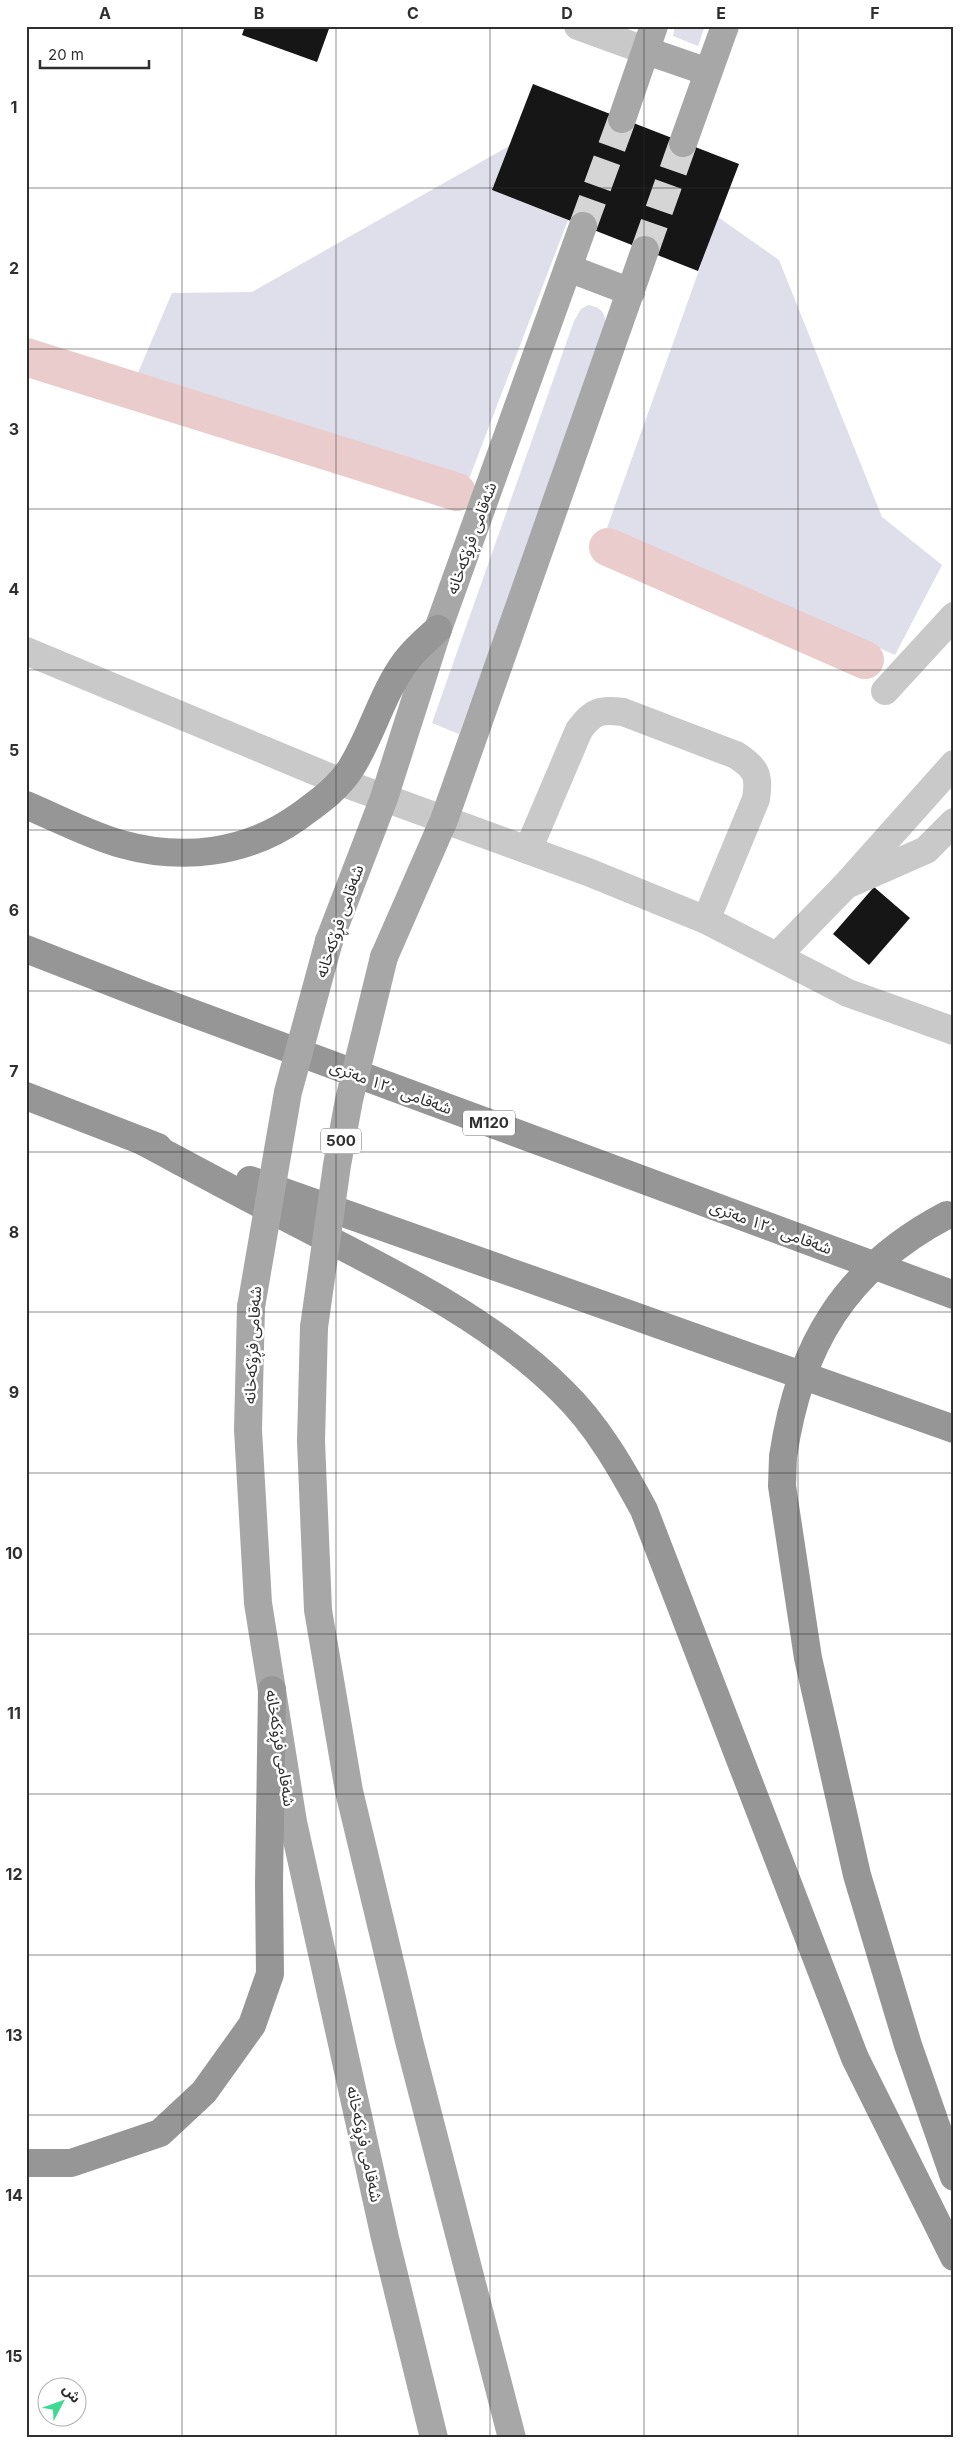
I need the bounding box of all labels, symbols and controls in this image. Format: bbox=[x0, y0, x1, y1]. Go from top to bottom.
text: A bbox=[99, 3, 111, 23]
text: B bbox=[254, 3, 264, 23]
text: C bbox=[407, 3, 419, 23]
text: D bbox=[561, 3, 573, 23]
text: E bbox=[716, 3, 726, 23]
text: F bbox=[870, 3, 880, 23]
scale bar bbox=[40, 38, 149, 70]
text: 20 m bbox=[48, 45, 84, 64]
text: 1 bbox=[11, 97, 17, 117]
text: 2 bbox=[9, 258, 19, 278]
text: 3 bbox=[9, 419, 19, 439]
street label: شەقامی فڕۆکەخانە bbox=[441, 479, 505, 598]
text: 4 bbox=[9, 579, 20, 599]
text: 5 bbox=[9, 740, 19, 760]
street label: شەقامی فڕۆکەخانە bbox=[310, 862, 372, 981]
text: 6 bbox=[9, 900, 19, 920]
street label: شەقامی ١٢٠ مەتری bbox=[327, 1056, 455, 1118]
text: 7 bbox=[9, 1061, 19, 1081]
road number: M120 bbox=[463, 1110, 515, 1136]
road number: 500 bbox=[321, 1128, 361, 1154]
street label: شەقامی ١٢٠ مەتری bbox=[707, 1196, 835, 1258]
text: 8 bbox=[9, 1222, 19, 1242]
street label: شەقامی فڕۆکەخانە bbox=[239, 1286, 270, 1405]
text: 9 bbox=[9, 1382, 19, 1402]
text: 10 bbox=[5, 1543, 23, 1563]
street label: شەقامی فڕۆکەخانە bbox=[257, 1688, 300, 1809]
text: 11 bbox=[7, 1703, 21, 1723]
text: 12 bbox=[6, 1864, 22, 1884]
text: 13 bbox=[5, 2025, 23, 2045]
street label: شەقامی فڕۆکەخانە bbox=[339, 2084, 387, 2205]
text: 14 bbox=[5, 2185, 23, 2205]
text: 15 bbox=[5, 2346, 23, 2366]
north arrow bbox=[38, 2376, 88, 2426]
text: ش bbox=[59, 2380, 85, 2406]

